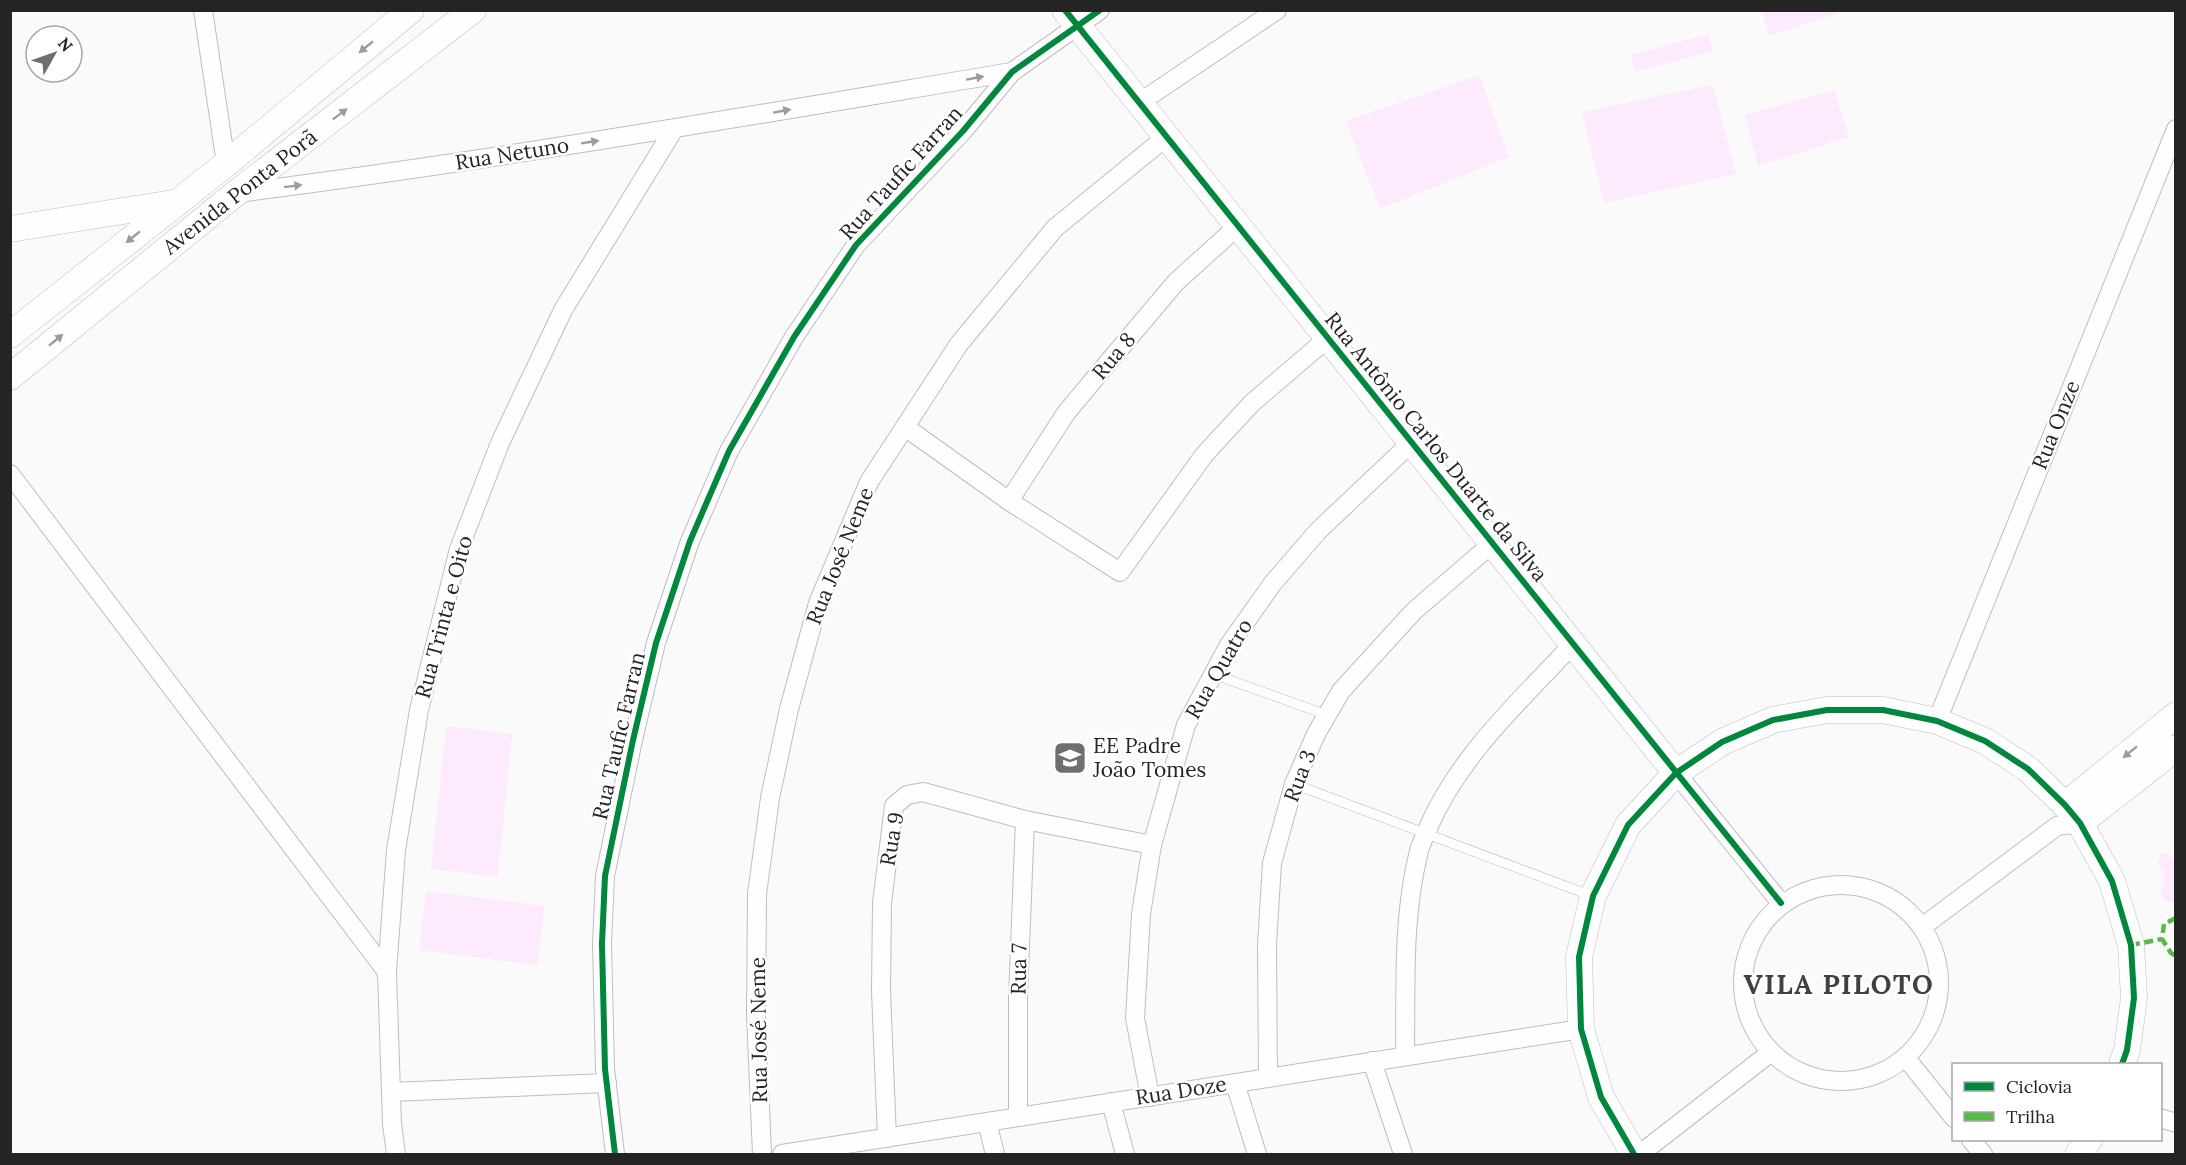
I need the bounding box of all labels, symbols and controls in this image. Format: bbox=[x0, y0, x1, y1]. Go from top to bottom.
north arrow bbox=[24, 24, 84, 84]
text: N bbox=[54, 33, 77, 56]
one-way arrow bbox=[358, 40, 373, 53]
one-way arrow bbox=[965, 74, 984, 83]
street label: Rua Taufic Farran bbox=[833, 100, 968, 245]
one-way arrow bbox=[773, 106, 792, 115]
one-way arrow bbox=[331, 108, 347, 120]
street label: Avenida Ponta Porã bbox=[156, 123, 322, 261]
street label: Rua Netuno bbox=[453, 131, 571, 176]
one-way arrow bbox=[581, 137, 600, 146]
one-way arrow bbox=[284, 182, 303, 191]
one-way arrow bbox=[126, 231, 141, 243]
street label: Rua Antônio Carlos Duarte da Silva bbox=[1319, 306, 1554, 587]
street label: Rua 8 bbox=[1086, 326, 1141, 385]
one-way arrow bbox=[48, 334, 63, 347]
street label: Rua Onze bbox=[2026, 376, 2086, 473]
street label: Rua José Neme bbox=[800, 483, 879, 629]
street label: Rua Trinta e Oito bbox=[409, 532, 478, 701]
street label: Rua Quatro bbox=[1179, 614, 1258, 724]
street label: Rua Taufic Farran bbox=[586, 649, 651, 822]
place label: EE Padre João Tomes bbox=[1092, 732, 1206, 783]
school or university icon: EE Padre João Tomes bbox=[1052, 740, 1088, 776]
one-way arrow bbox=[2122, 745, 2138, 758]
street label: Rua 3 bbox=[1277, 746, 1322, 806]
street label: Rua 9 bbox=[874, 810, 910, 868]
street label: Rua 7 bbox=[1005, 943, 1032, 995]
street label: Rua José Neme bbox=[744, 957, 773, 1103]
district label: VILA PILOTO bbox=[1744, 967, 1934, 1001]
legend bbox=[1952, 1063, 2162, 1141]
street label: Rua Doze bbox=[1133, 1070, 1228, 1111]
text: Ciclovia bbox=[2006, 1075, 2072, 1098]
text: Trilha bbox=[2006, 1105, 2055, 1128]

